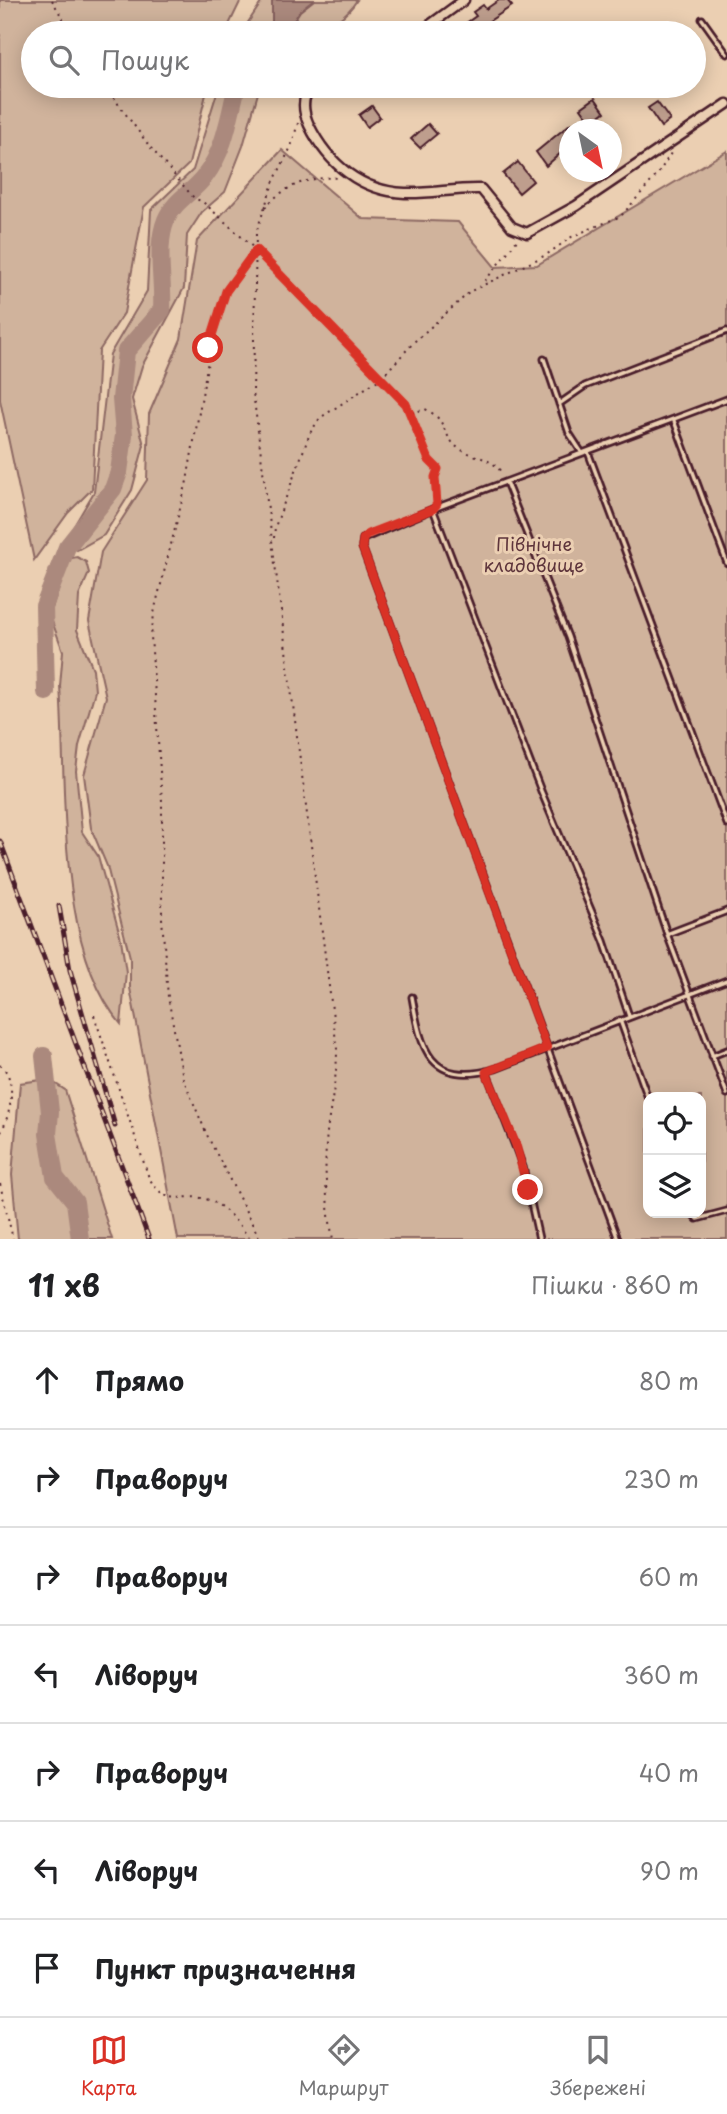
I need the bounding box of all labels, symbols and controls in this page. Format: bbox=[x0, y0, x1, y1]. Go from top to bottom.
search box bbox=[21, 21, 706, 98]
text: Пошук bbox=[101, 40, 189, 79]
icon: search bbox=[45, 41, 83, 79]
north arrow bbox=[559, 119, 622, 182]
route start bbox=[192, 332, 223, 363]
park label: Північне кладовище bbox=[484, 530, 584, 578]
map controls bbox=[643, 1092, 706, 1218]
button: locate bbox=[643, 1092, 706, 1155]
button: layers bbox=[643, 1155, 706, 1218]
route end bbox=[512, 1174, 543, 1205]
text: 11 хв bbox=[28, 1262, 100, 1307]
text: Пішки · 860 m bbox=[531, 1267, 699, 1302]
icon: ahead bbox=[28, 1361, 66, 1399]
text: Прямо bbox=[95, 1361, 184, 1400]
text: 80 m bbox=[639, 1363, 699, 1398]
icon: right bbox=[28, 1459, 66, 1497]
text: Праворуч bbox=[95, 1459, 228, 1498]
text: 230 m bbox=[624, 1461, 699, 1496]
icon: right bbox=[28, 1557, 66, 1595]
text: Праворуч bbox=[95, 1557, 228, 1596]
text: 60 m bbox=[639, 1559, 699, 1594]
icon: left bbox=[28, 1655, 66, 1693]
text: Ліворуч bbox=[95, 1655, 198, 1694]
text: 360 m bbox=[624, 1657, 699, 1692]
icon: right bbox=[28, 1753, 66, 1791]
text: Праворуч bbox=[95, 1753, 228, 1792]
text: 40 m bbox=[639, 1755, 699, 1790]
icon: left bbox=[28, 1851, 66, 1889]
text: Ліворуч bbox=[95, 1851, 198, 1890]
text: 90 m bbox=[640, 1853, 699, 1888]
icon: arrive bbox=[28, 1949, 66, 1987]
text: Пункт призначення bbox=[95, 1949, 356, 1988]
tab: Карта bbox=[81, 2031, 137, 2101]
tab: Маршрут bbox=[299, 2031, 389, 2101]
tab: Збережені bbox=[550, 2031, 646, 2101]

